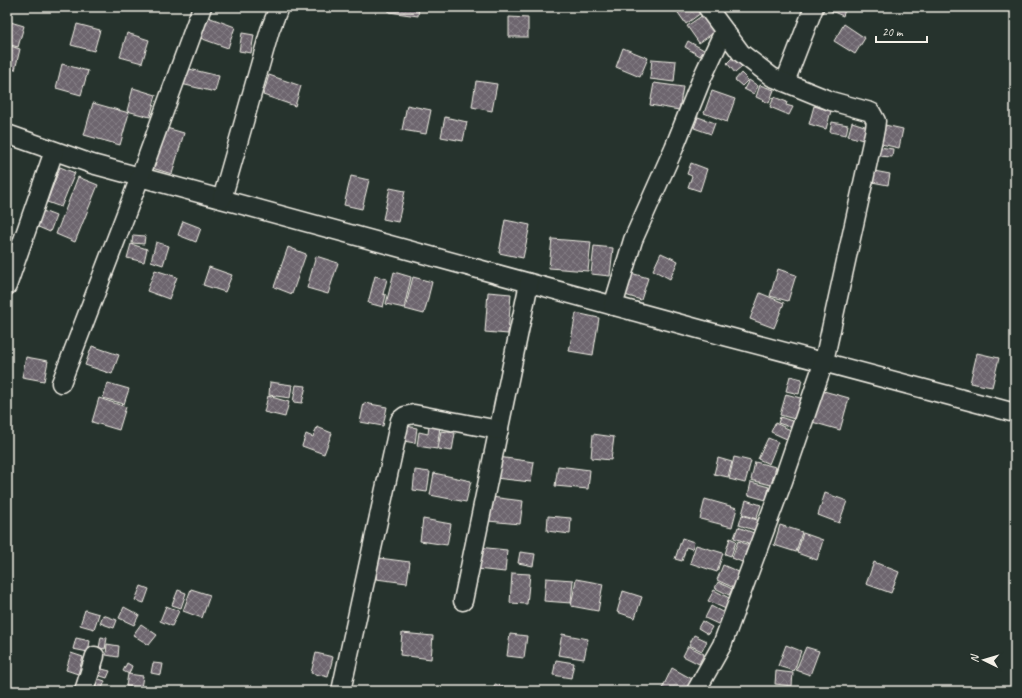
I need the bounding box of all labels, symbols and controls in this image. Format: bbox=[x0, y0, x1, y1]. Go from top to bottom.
scale bar bbox=[876, 18, 927, 44]
text: 20 m bbox=[882, 24, 904, 40]
north arrow bbox=[964, 640, 1004, 680]
text: N bbox=[967, 653, 981, 663]

